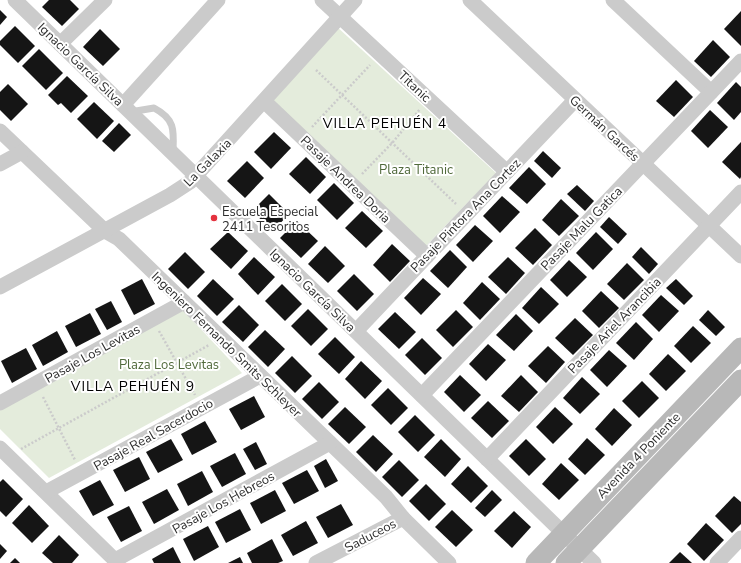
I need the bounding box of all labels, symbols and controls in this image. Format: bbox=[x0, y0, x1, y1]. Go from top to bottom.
street label: Ignacio García Silva bbox=[33, 19, 127, 110]
street label: Titanic bbox=[394, 67, 435, 107]
street label: Germán Garcés bbox=[565, 92, 643, 166]
district label: VILLA PEHUÉN 4 bbox=[322, 114, 447, 133]
street label: Pasaje Andrea Doria bbox=[296, 132, 394, 227]
street label: La Galaxia bbox=[180, 135, 236, 191]
street label: Pasaje Pintora Ana Cortez bbox=[407, 155, 525, 276]
park label: Plaza Titanic bbox=[379, 161, 453, 179]
street label: Pasaje Malu Gatica bbox=[537, 183, 627, 275]
place label: Escuela Especial 2411 Tesoritos bbox=[222, 203, 318, 236]
marker: Escuela Especial 2411 Tesoritos bbox=[209, 213, 219, 223]
street label: Ignacio García Silva bbox=[265, 245, 359, 336]
street label: Ingeniero Fernando Smits Schleyer bbox=[147, 268, 306, 422]
street label: Pasaje Ariel Arancibia bbox=[564, 274, 665, 378]
street label: Pasaje Los Levitas bbox=[42, 320, 143, 388]
park label: Plaza Los Levitas bbox=[119, 356, 219, 374]
district label: VILLA PEHUÉN 9 bbox=[70, 377, 195, 396]
street label: Pasaje Real Sacerdocio bbox=[90, 394, 217, 475]
street label: Avenida 4 Poniente bbox=[593, 409, 685, 503]
street label: Pasaje Los Hebreos bbox=[169, 467, 278, 538]
street label: Saduceos bbox=[342, 515, 399, 557]

